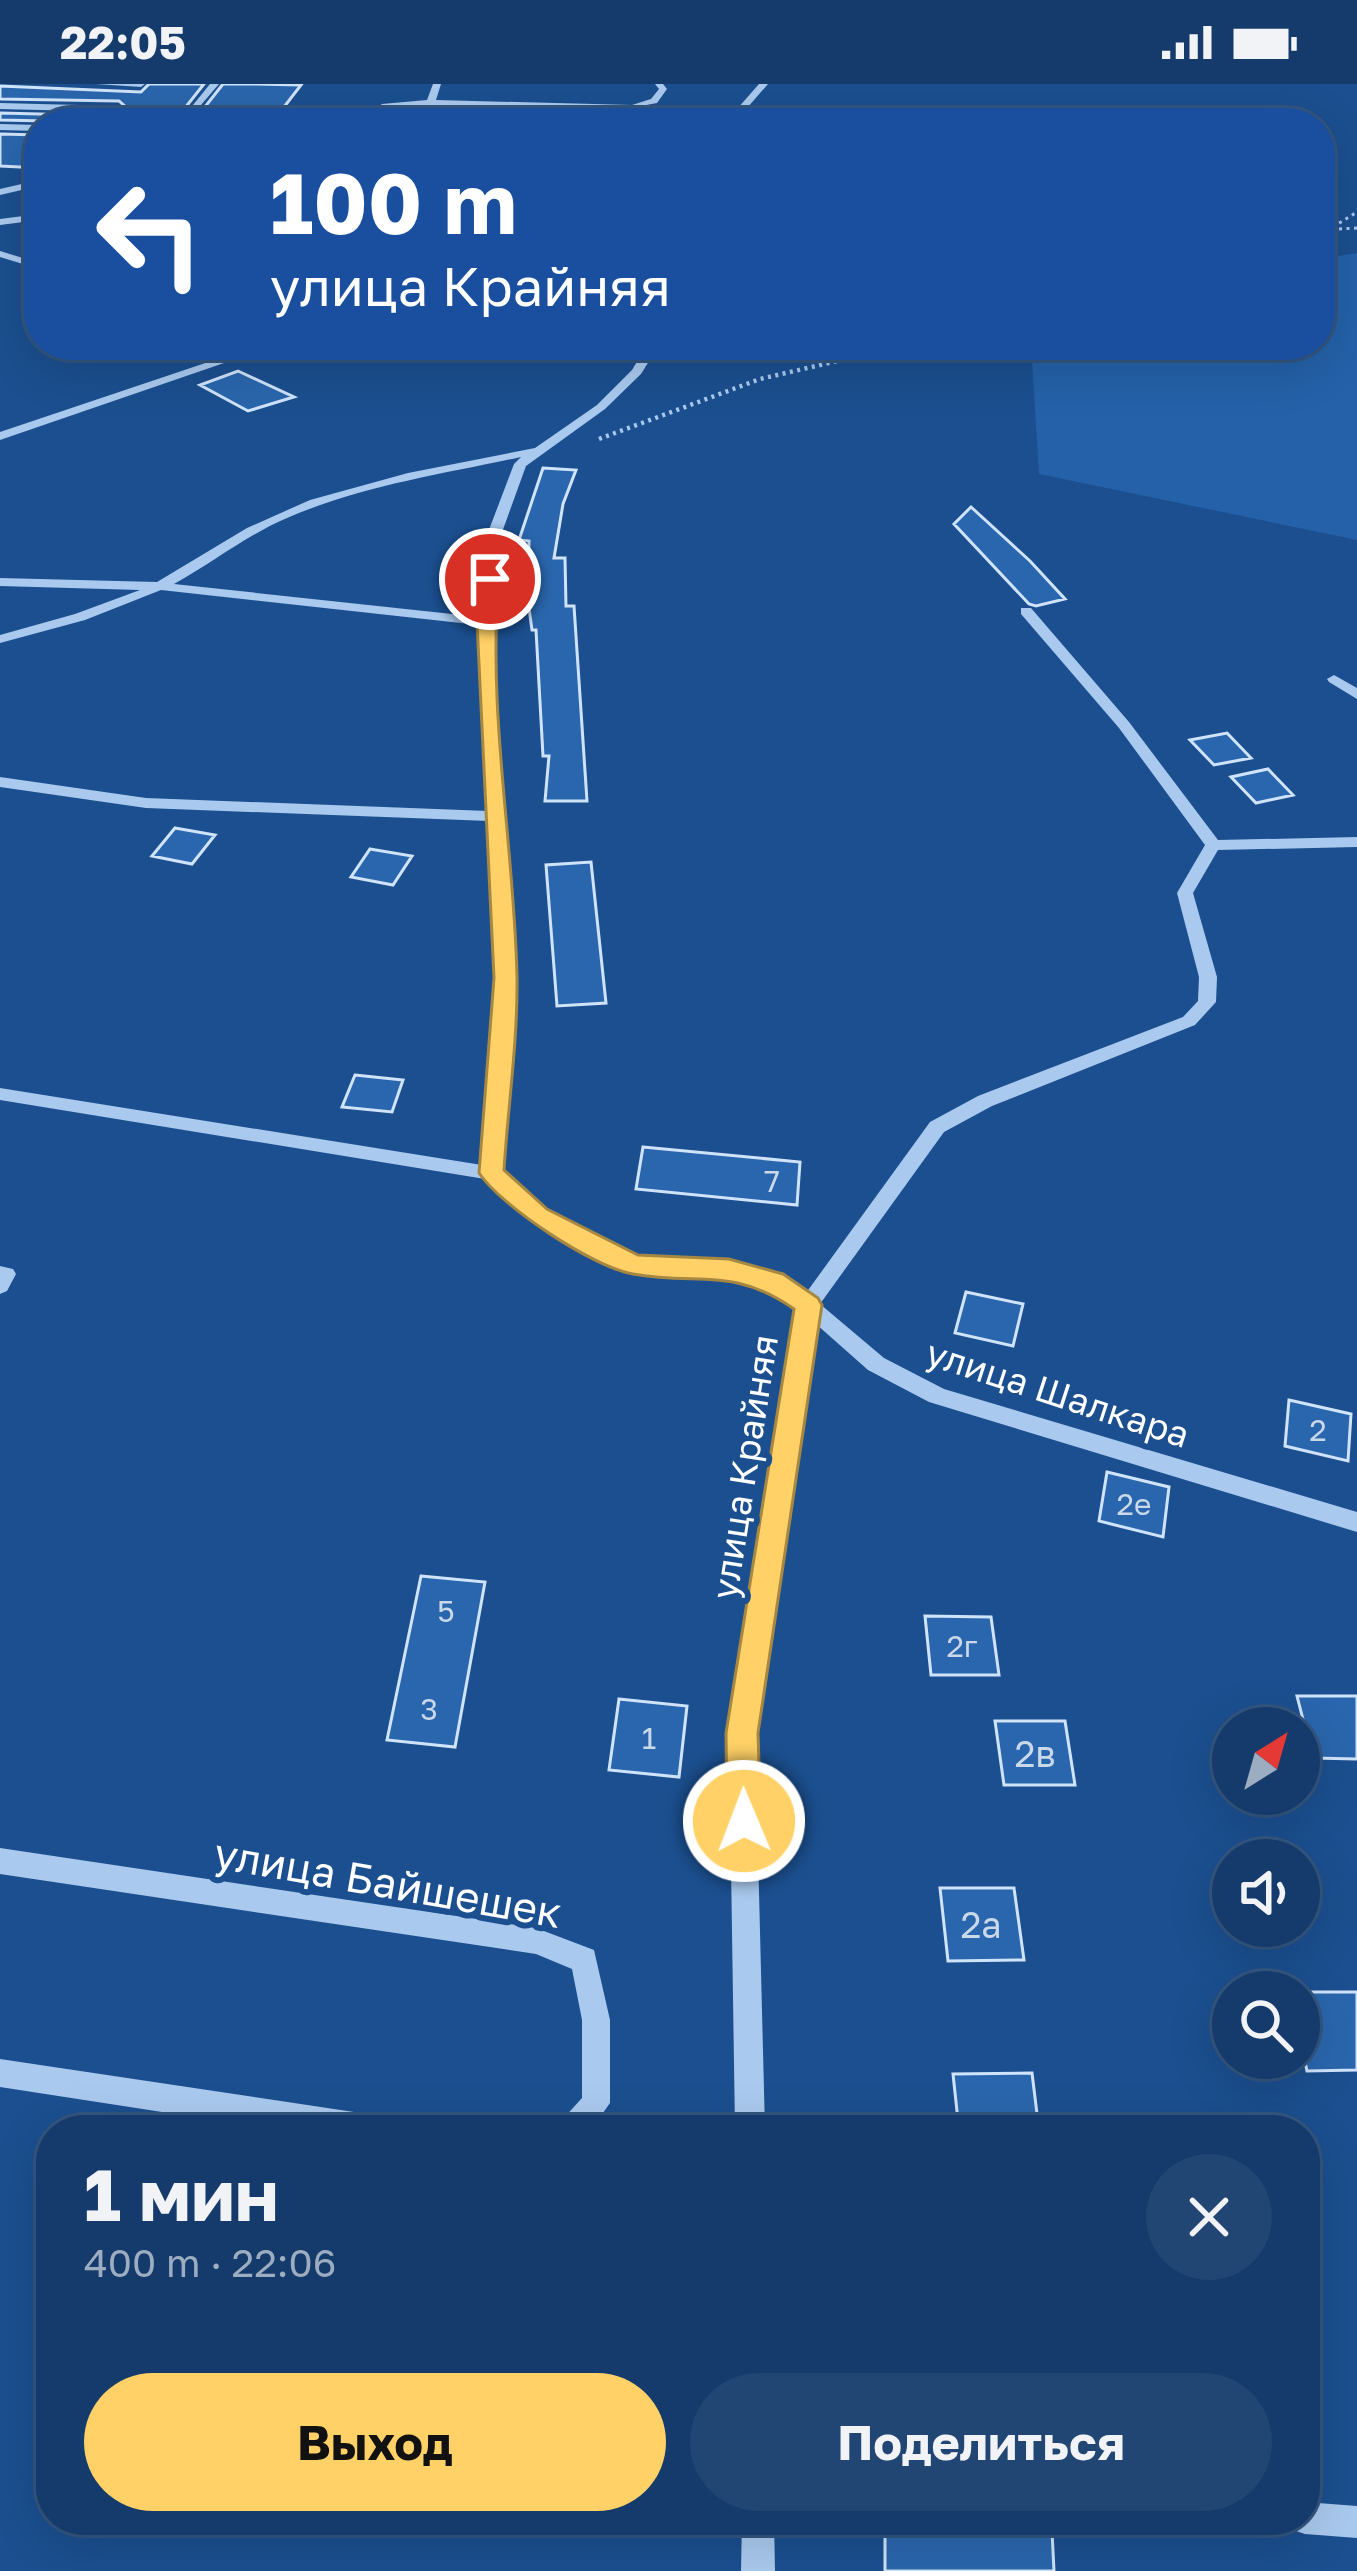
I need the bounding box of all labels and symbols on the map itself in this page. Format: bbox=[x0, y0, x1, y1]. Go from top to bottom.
pin bbox=[439, 528, 541, 630]
house number: 7 bbox=[764, 1163, 780, 1199]
street label: улица Шалкара bbox=[921, 1330, 1195, 1456]
street label: улица Крайняя bbox=[702, 1332, 786, 1602]
house number: 2 bbox=[1309, 1412, 1327, 1448]
house number: 2е bbox=[1117, 1486, 1151, 1522]
house number: 5 bbox=[437, 1593, 455, 1629]
house number: 2г bbox=[946, 1628, 978, 1664]
house number: 3 bbox=[420, 1691, 438, 1727]
north arrow bbox=[1212, 1707, 1320, 1815]
house number: 1 bbox=[642, 1720, 656, 1756]
house number: 2в bbox=[1014, 1732, 1056, 1775]
position arrow bbox=[681, 1758, 807, 1884]
street label: улица Байшешек bbox=[210, 1827, 566, 1937]
house number: 2а bbox=[960, 1903, 1002, 1946]

